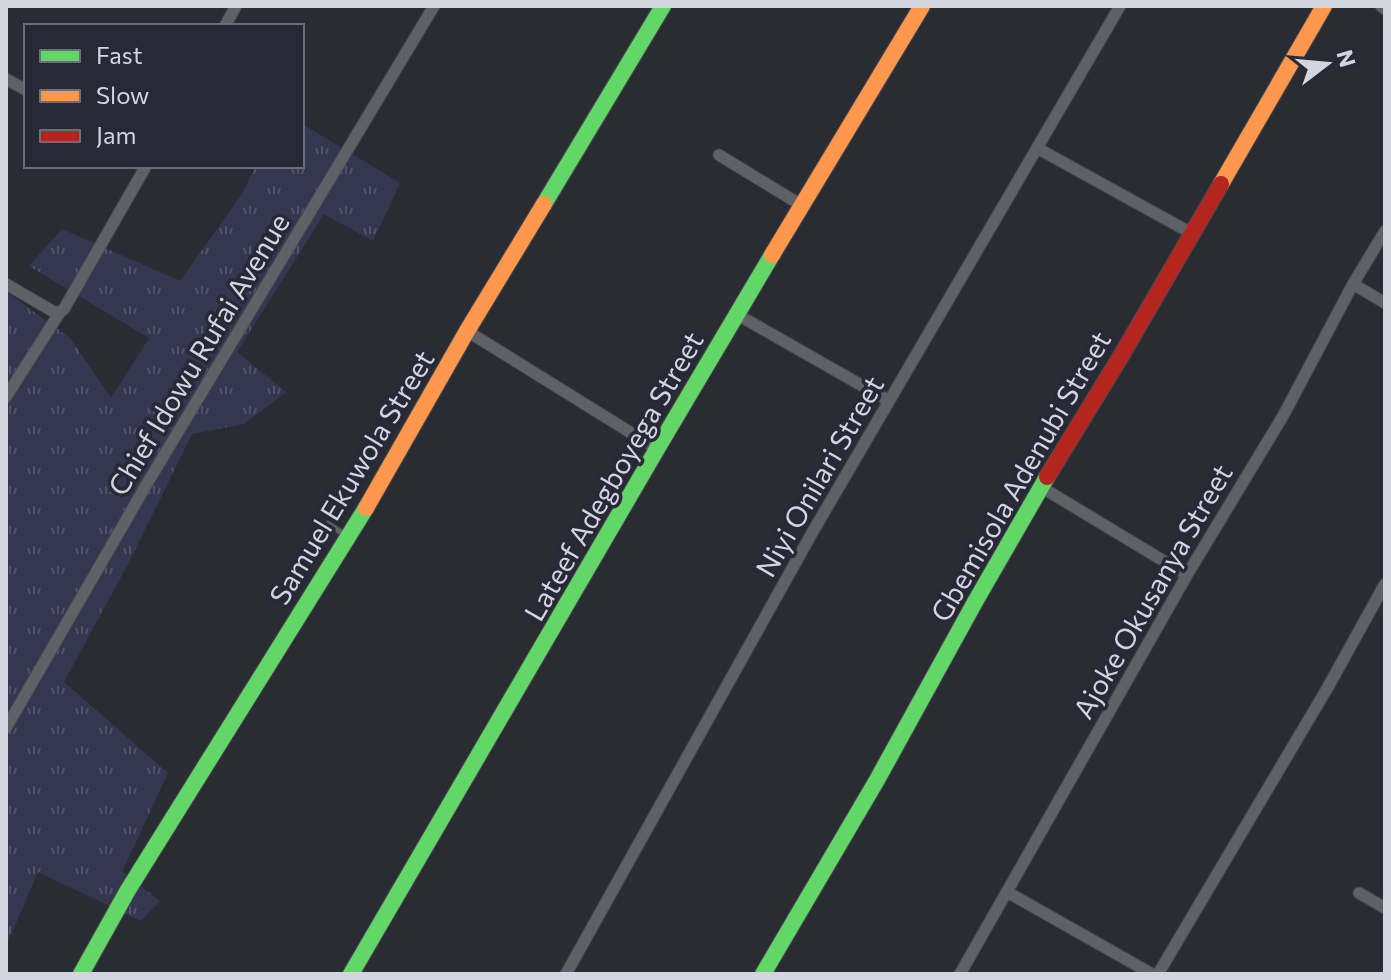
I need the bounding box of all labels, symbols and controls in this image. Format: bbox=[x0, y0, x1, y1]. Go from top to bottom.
legend bbox=[24, 24, 304, 168]
north arrow bbox=[1287, 24, 1367, 104]
text: Fast bbox=[96, 40, 143, 69]
text: N bbox=[1331, 47, 1362, 70]
text: Slow bbox=[96, 80, 149, 109]
text: Jam bbox=[96, 120, 136, 149]
street label: Chief Idowu Rufai Avenue bbox=[100, 207, 296, 501]
street label: Lateef Adegboyega Street bbox=[516, 325, 710, 627]
street label: Gbemisola Adenubi Street bbox=[923, 325, 1117, 627]
street label: Samuel Ekuwola Street bbox=[262, 344, 440, 610]
street label: Niyi Onilari Street bbox=[748, 370, 890, 582]
street label: Ajoke Okusanya Street bbox=[1065, 458, 1239, 724]

